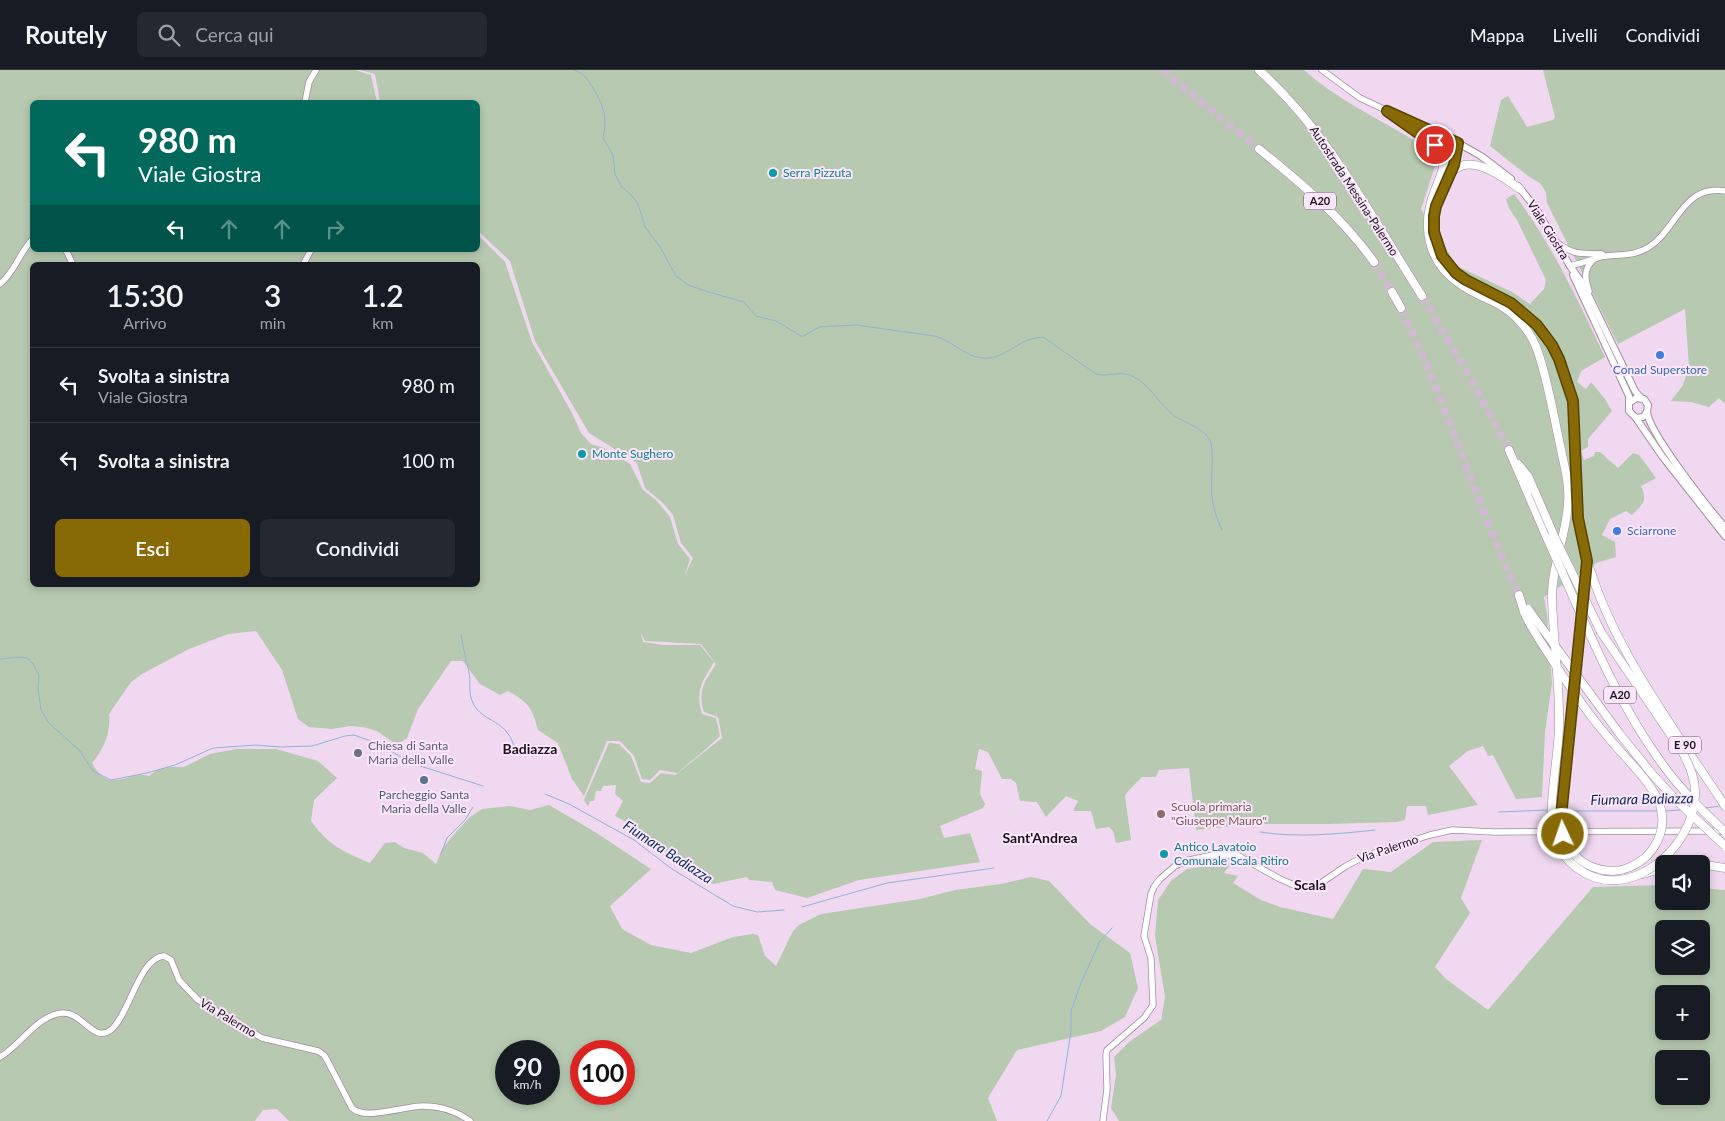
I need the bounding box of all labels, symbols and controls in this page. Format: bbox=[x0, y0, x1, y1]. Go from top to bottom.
search box bbox=[137, 12, 487, 57]
text: Routely bbox=[25, 20, 107, 49]
icon: search bbox=[155, 21, 183, 49]
text: Cerca qui bbox=[195, 23, 273, 46]
text: Mappa bbox=[1470, 24, 1525, 46]
text: Livelli bbox=[1553, 24, 1597, 46]
text: Condividi bbox=[1625, 24, 1700, 46]
text: 980 m bbox=[138, 118, 237, 160]
icon: left bbox=[55, 120, 120, 185]
street label: Autostrada Messina-Palermo bbox=[1307, 123, 1402, 259]
pin bbox=[1414, 124, 1456, 166]
icon: arrive bbox=[1421, 131, 1449, 159]
text: Viale Giostra bbox=[138, 160, 261, 187]
place label: Serra Pizzuta bbox=[783, 165, 851, 180]
marker: Serra Pizzuta bbox=[767, 167, 779, 179]
road number: A20 bbox=[1304, 192, 1336, 210]
street label: Viale Giostra bbox=[1524, 197, 1573, 262]
icon: left bbox=[162, 215, 190, 243]
icon: ahead bbox=[215, 215, 243, 243]
icon: ahead bbox=[268, 215, 296, 243]
icon: right bbox=[321, 215, 349, 243]
text: 15:30 bbox=[106, 277, 183, 313]
text: 3 bbox=[264, 277, 281, 313]
text: 1.2 bbox=[362, 277, 404, 313]
text: Arrivo bbox=[123, 313, 167, 332]
text: min bbox=[260, 313, 286, 332]
text: km bbox=[372, 313, 393, 332]
marker: Conad Superstore bbox=[1654, 349, 1666, 361]
place label: Conad Superstore bbox=[1613, 362, 1707, 377]
text: Svolta a sinistra bbox=[98, 364, 230, 387]
icon: left bbox=[55, 371, 83, 399]
text: 980 m bbox=[401, 374, 455, 397]
text: Viale Giostra bbox=[98, 387, 188, 406]
icon: left bbox=[55, 446, 83, 474]
place label: Monte Sughero bbox=[592, 446, 674, 461]
marker: Monte Sughero bbox=[576, 448, 588, 460]
text: Svolta a sinistra bbox=[98, 449, 230, 472]
text: 100 m bbox=[401, 449, 455, 472]
button: Esci bbox=[55, 519, 250, 577]
button: Condividi bbox=[260, 519, 455, 577]
place label: Sciarrone bbox=[1627, 523, 1676, 538]
marker: Sciarrone bbox=[1611, 525, 1623, 537]
road number: A20 bbox=[1604, 686, 1636, 704]
road number: E 90 bbox=[1669, 736, 1701, 754]
place label: Chiesa di Santa Maria della Valle bbox=[368, 738, 454, 767]
district label: Badiazza bbox=[503, 740, 557, 757]
marker: Chiesa di Santa Maria della Valle bbox=[352, 747, 364, 759]
marker: Parcheggio Santa Maria della Valle bbox=[418, 774, 430, 786]
place label: Parcheggio Santa Maria della Valle bbox=[379, 787, 469, 816]
water label: Fiumara Badiazza bbox=[1590, 789, 1694, 808]
place label: Scuola primaria "Giuseppe Mauro" bbox=[1171, 799, 1267, 828]
position arrow bbox=[1536, 807, 1588, 859]
marker: Scuola primaria "Giuseppe Mauro" bbox=[1155, 808, 1167, 820]
water label: Fiumara Badiazza bbox=[620, 816, 716, 887]
district label: Sant'Andrea bbox=[1003, 829, 1077, 846]
street label: Via Palermo bbox=[1356, 831, 1420, 866]
place label: Antico Lavatoio Comunale Scala Ritiro bbox=[1174, 839, 1289, 868]
marker: Antico Lavatoio Comunale Scala Ritiro bbox=[1158, 848, 1170, 860]
map controls bbox=[1655, 855, 1710, 1105]
button: sound bbox=[1655, 855, 1710, 910]
district label: Scala bbox=[1294, 876, 1326, 893]
button: layers bbox=[1655, 920, 1710, 975]
button: + bbox=[1655, 985, 1710, 1040]
street label: Via Palermo bbox=[197, 995, 259, 1040]
speed limit sign: 100 bbox=[570, 1040, 635, 1105]
button: − bbox=[1655, 1050, 1710, 1105]
text: 90 bbox=[513, 1051, 542, 1081]
text: km/h bbox=[513, 1077, 542, 1092]

